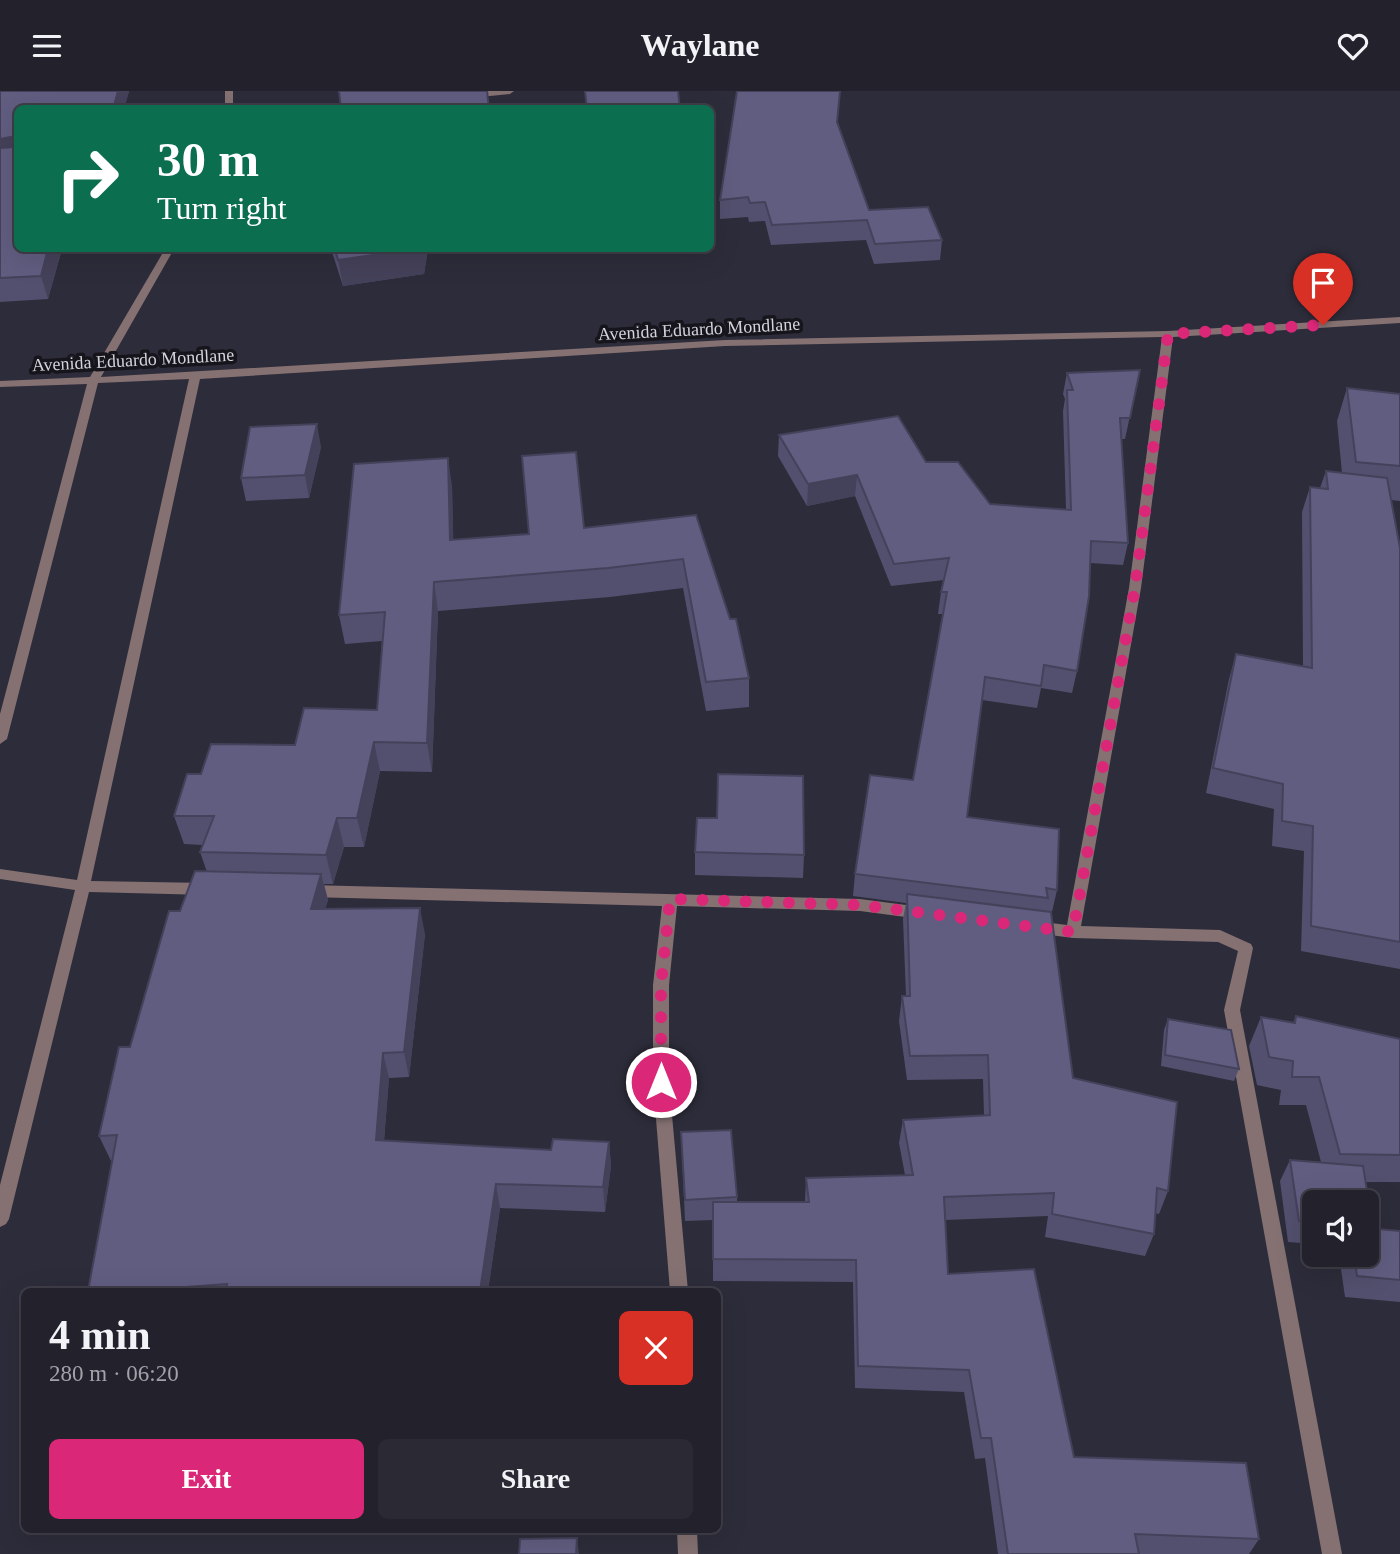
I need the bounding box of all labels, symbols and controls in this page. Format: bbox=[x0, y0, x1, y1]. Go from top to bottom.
icon: menu bbox=[28, 27, 66, 65]
text: Waylane bbox=[640, 27, 760, 63]
icon: heart bbox=[1334, 27, 1372, 65]
text: 30 m bbox=[157, 132, 259, 187]
icon: right bbox=[42, 133, 133, 224]
text: Turn right bbox=[157, 190, 287, 226]
pin bbox=[1293, 253, 1353, 325]
icon: arrive bbox=[1304, 264, 1342, 302]
street label: Avenida Eduardo Mondlane bbox=[597, 314, 801, 344]
street label: Avenida Eduardo Mondlane bbox=[31, 345, 235, 375]
position arrow bbox=[624, 1045, 698, 1119]
map controls bbox=[1302, 1190, 1379, 1267]
button: sound bbox=[1302, 1190, 1379, 1267]
button: close bbox=[619, 1311, 693, 1385]
text: 4 min bbox=[49, 1312, 151, 1358]
text: 280 m · 06:20 bbox=[49, 1361, 179, 1386]
button: Exit bbox=[49, 1439, 364, 1519]
button: Share bbox=[378, 1439, 693, 1519]

